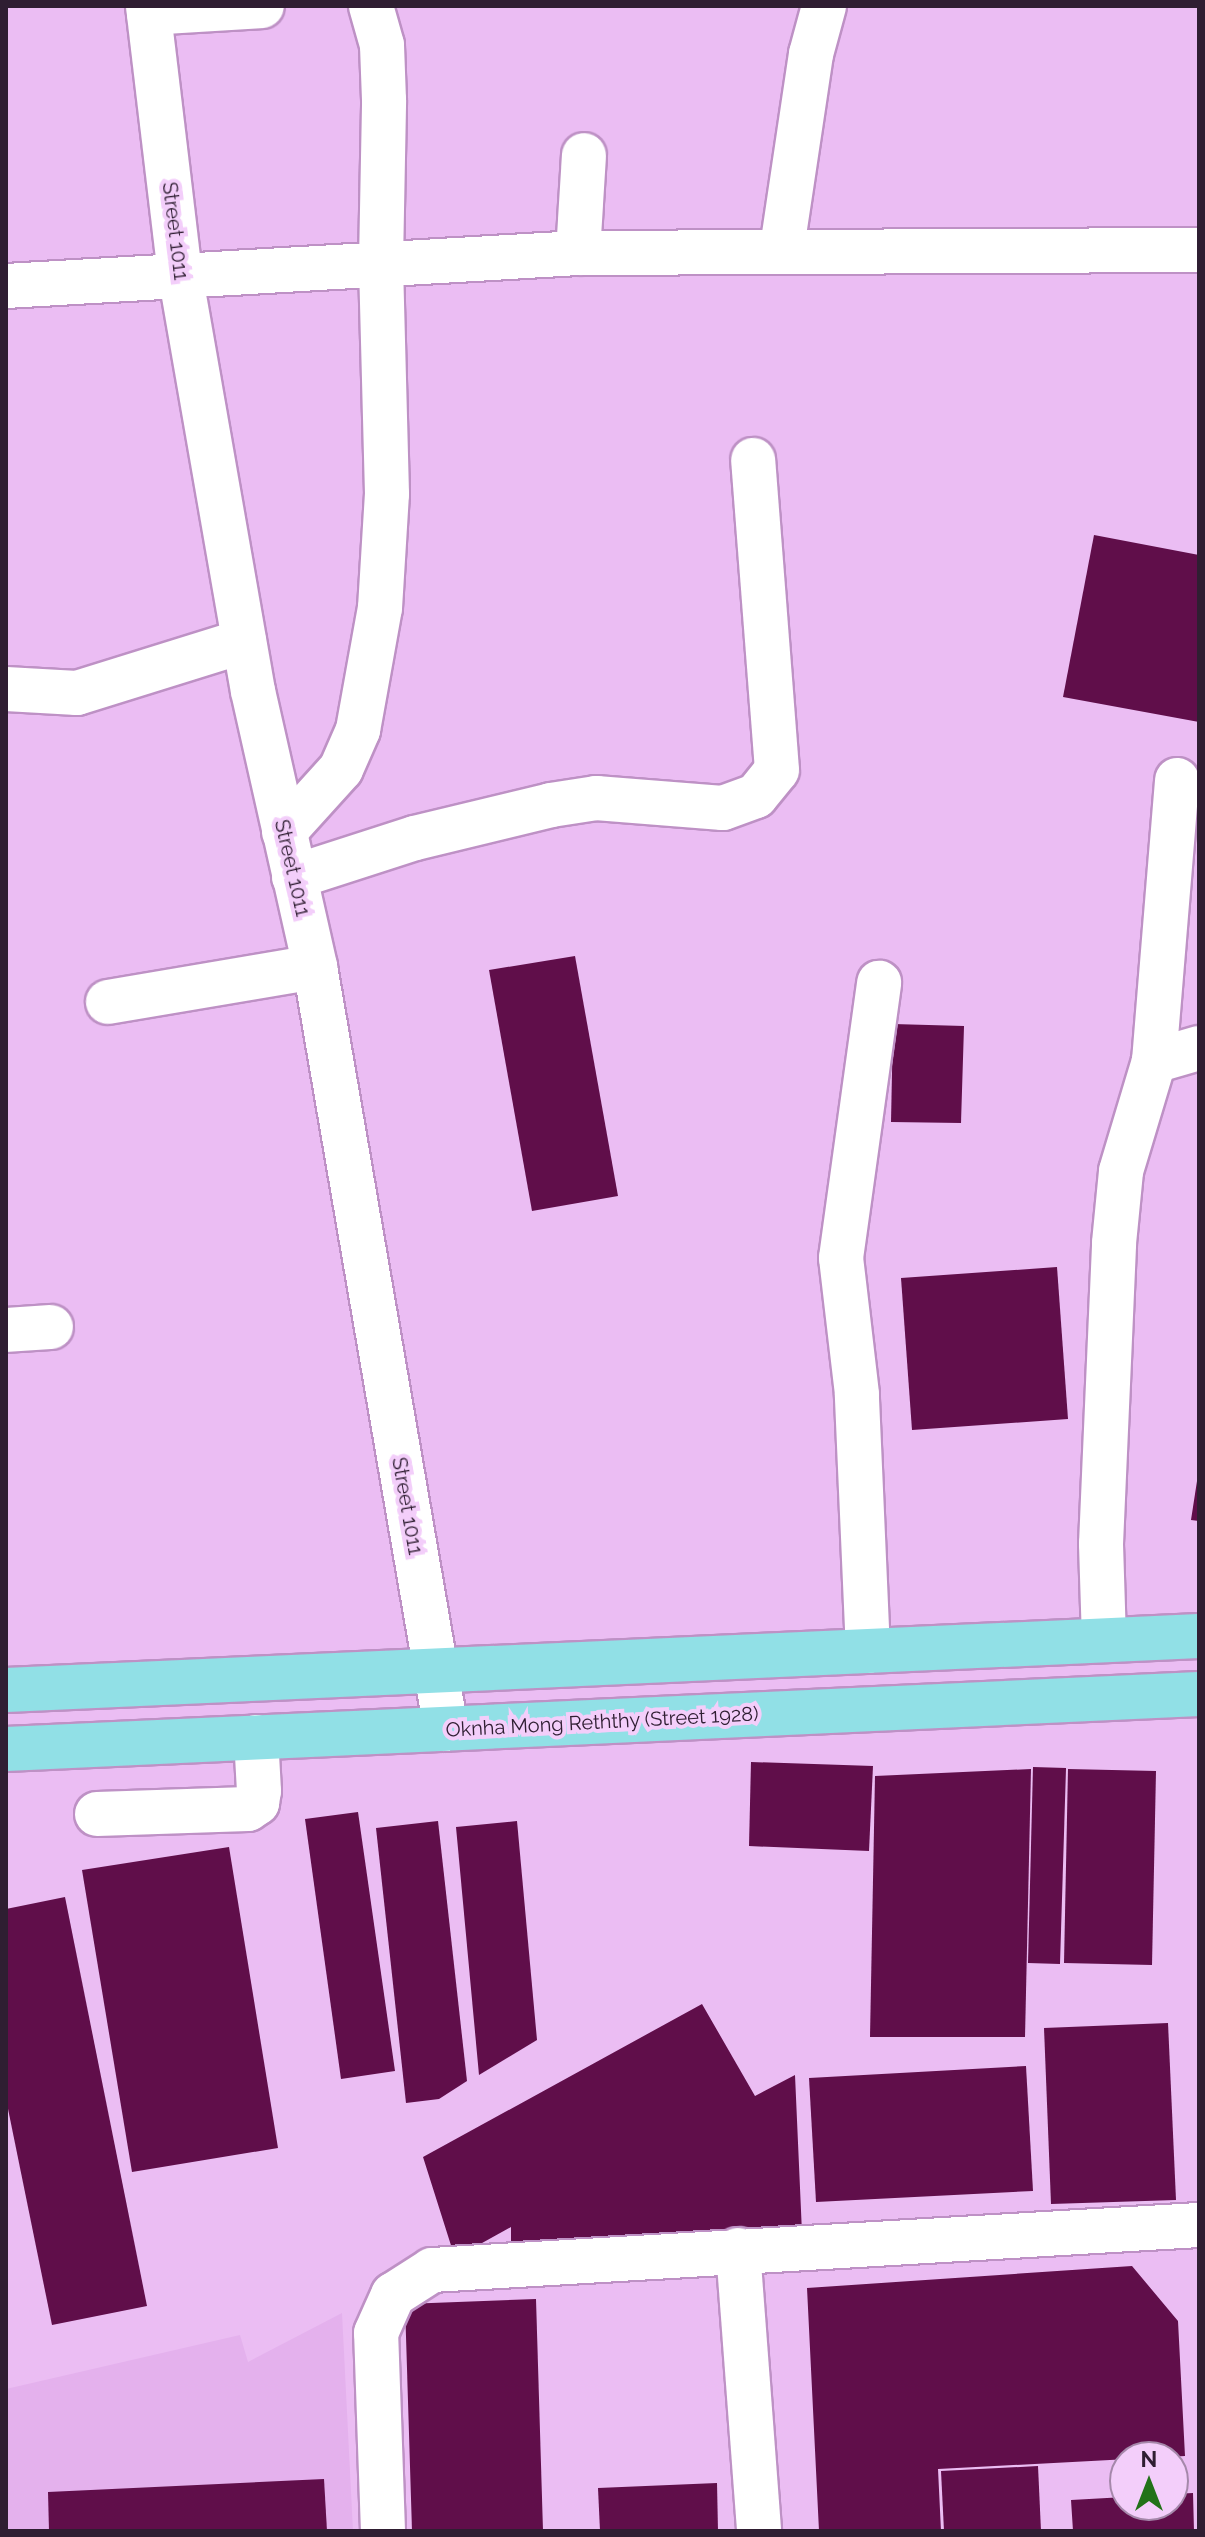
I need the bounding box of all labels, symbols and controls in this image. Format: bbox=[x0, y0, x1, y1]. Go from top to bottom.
street label: Street 1011 bbox=[157, 181, 193, 281]
street label: Street 1011 bbox=[269, 817, 315, 919]
street label: Street 1011 bbox=[387, 1455, 427, 1557]
street label: Oknha Mong Reththy (Street 1928) bbox=[445, 1702, 759, 1742]
north arrow bbox=[1109, 2441, 1189, 2521]
text: N bbox=[1141, 2446, 1157, 2472]

